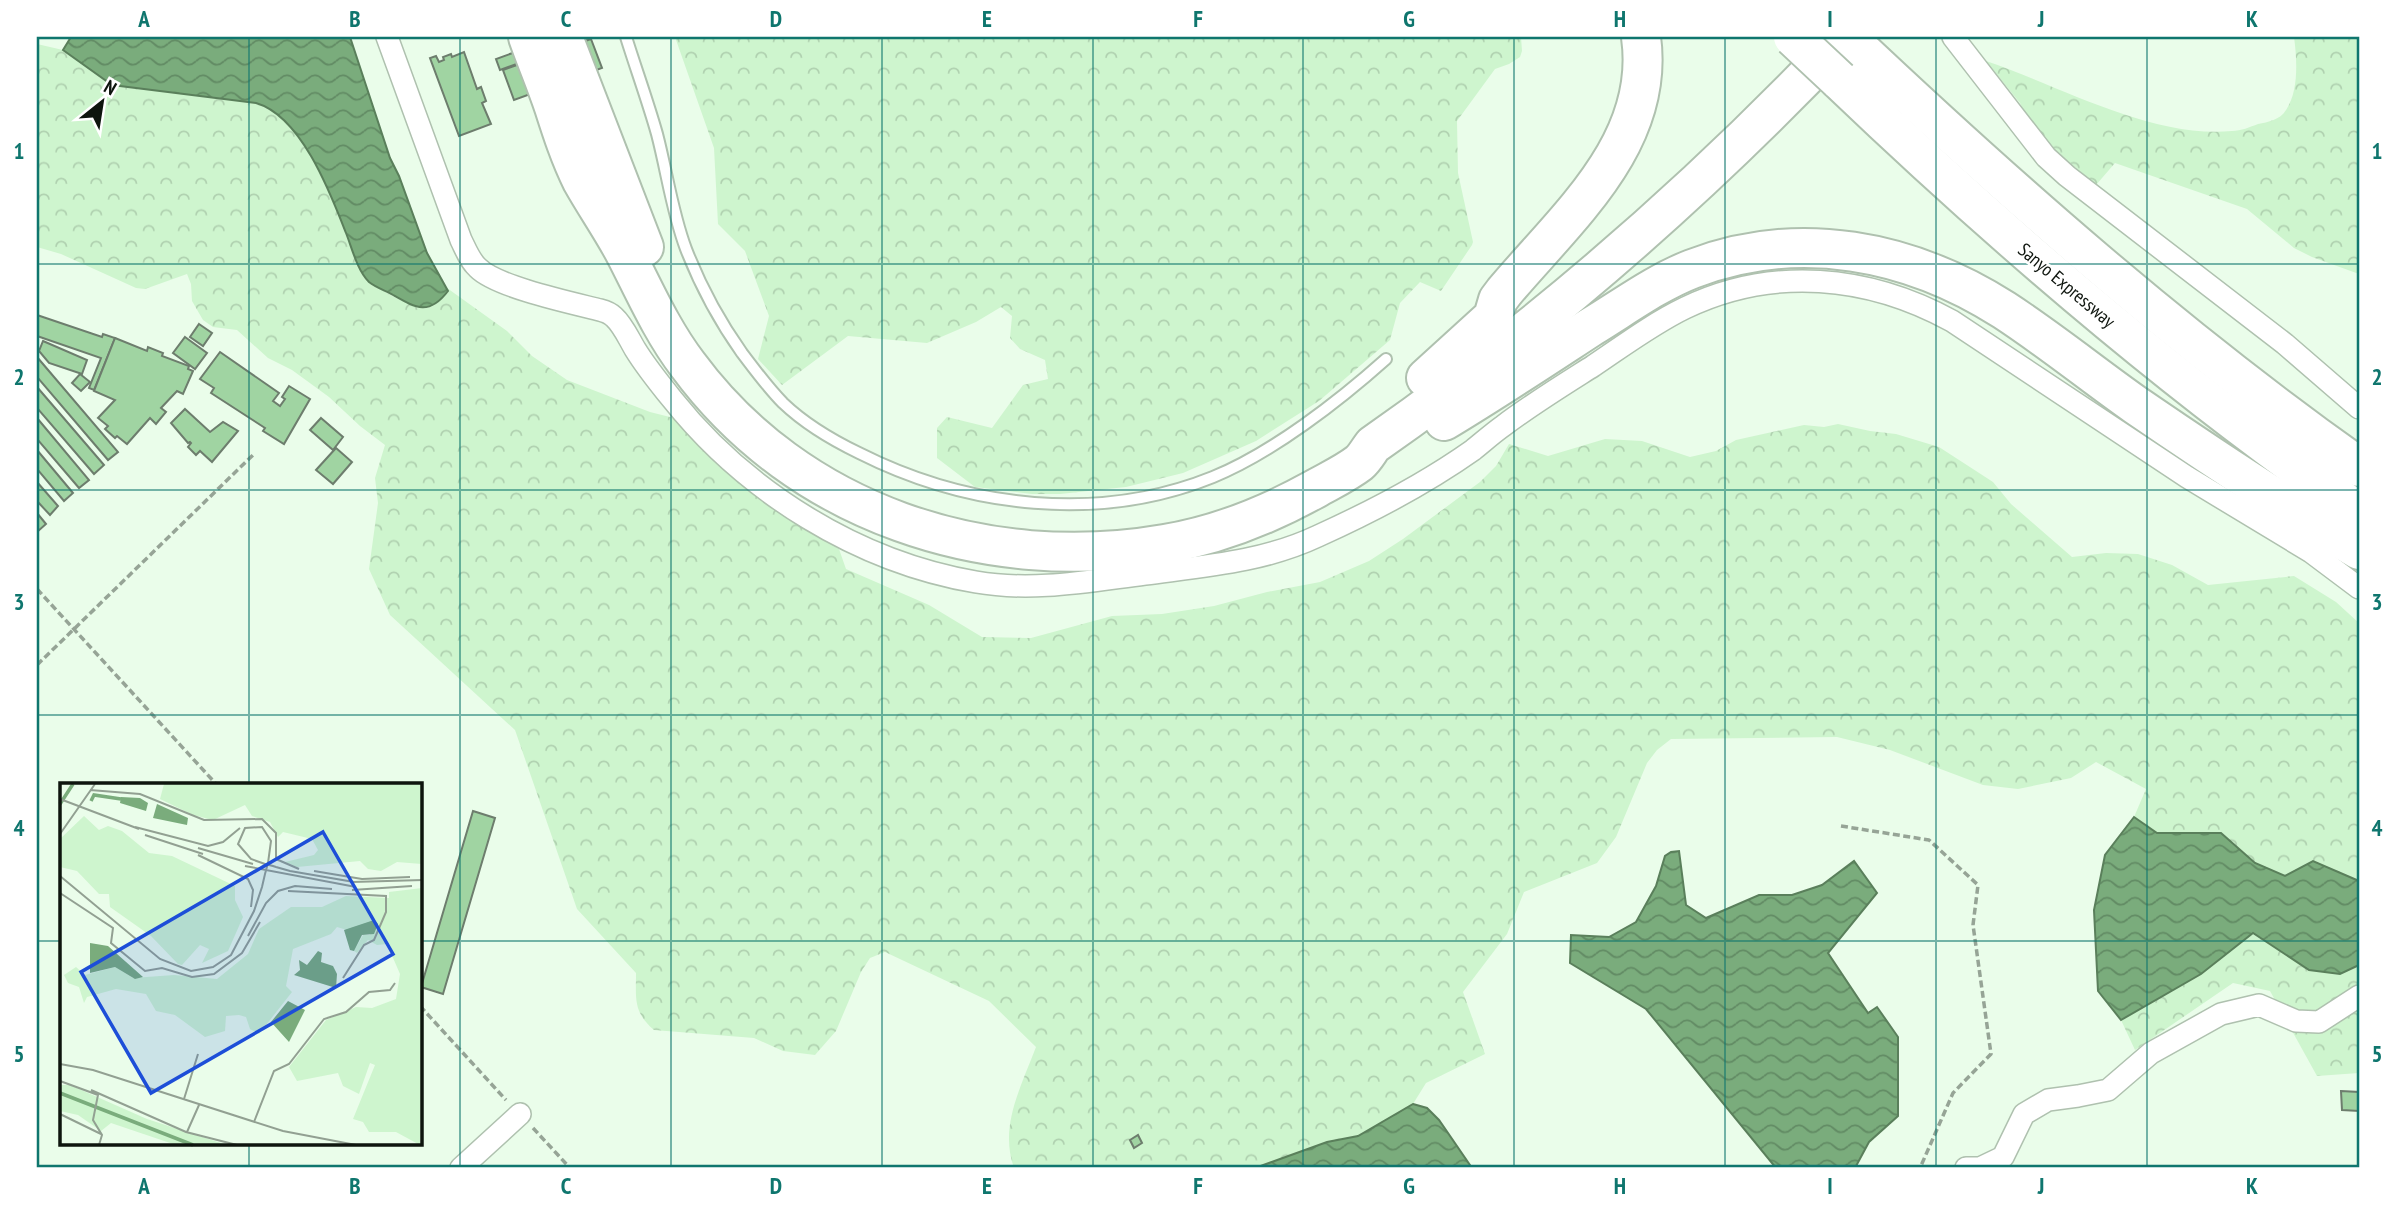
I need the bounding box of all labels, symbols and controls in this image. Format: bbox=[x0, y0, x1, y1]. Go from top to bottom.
text: A bbox=[137, 4, 150, 33]
text: B bbox=[349, 4, 361, 33]
text: C bbox=[561, 4, 572, 33]
text: D bbox=[770, 4, 782, 33]
text: E bbox=[982, 4, 992, 33]
text: F bbox=[1193, 4, 1203, 33]
text: G bbox=[1403, 4, 1415, 33]
text: H bbox=[1614, 4, 1626, 33]
text: I bbox=[1827, 4, 1833, 33]
text: J bbox=[2037, 4, 2044, 33]
text: K bbox=[2246, 4, 2258, 33]
north arrow bbox=[66, 66, 136, 136]
text: N bbox=[100, 74, 121, 100]
text: 1 bbox=[14, 136, 25, 165]
text: 1 bbox=[2372, 136, 2383, 165]
street label: Sanyo Expressway bbox=[2013, 237, 2121, 333]
text: 2 bbox=[14, 362, 25, 391]
text: 2 bbox=[2372, 362, 2383, 391]
text: 3 bbox=[14, 587, 25, 616]
text: 3 bbox=[2372, 587, 2383, 616]
inset map bbox=[60, 783, 422, 1146]
text: 4 bbox=[14, 813, 25, 842]
text: 4 bbox=[2372, 813, 2383, 842]
text: 5 bbox=[14, 1039, 25, 1068]
text: 5 bbox=[2372, 1039, 2383, 1068]
text: A bbox=[137, 1171, 150, 1200]
text: B bbox=[349, 1171, 361, 1200]
text: C bbox=[561, 1171, 572, 1200]
text: D bbox=[770, 1171, 782, 1200]
text: E bbox=[982, 1171, 992, 1200]
text: F bbox=[1193, 1171, 1203, 1200]
text: G bbox=[1403, 1171, 1415, 1200]
text: H bbox=[1614, 1171, 1626, 1200]
text: I bbox=[1827, 1171, 1833, 1200]
text: J bbox=[2037, 1171, 2044, 1200]
text: K bbox=[2246, 1171, 2258, 1200]

